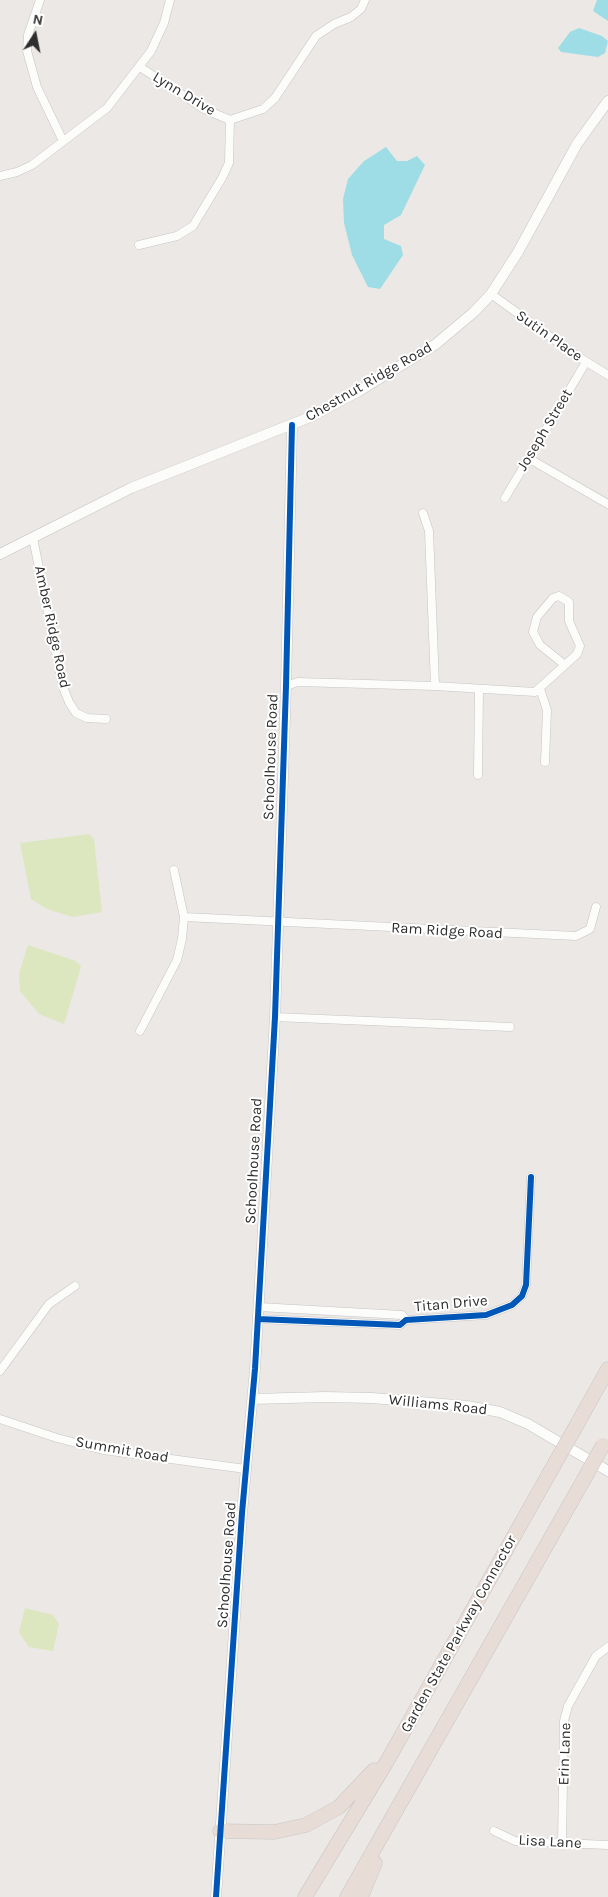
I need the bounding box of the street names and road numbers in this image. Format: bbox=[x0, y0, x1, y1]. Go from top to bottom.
street label: Lynn Drive bbox=[149, 68, 219, 120]
street label: Sutin Place bbox=[512, 307, 586, 365]
street label: Chestnut Ridge Road bbox=[302, 338, 436, 426]
street label: Joseph Street bbox=[513, 386, 577, 474]
street label: Amber Ridge Road bbox=[30, 564, 74, 690]
street label: Schoolhouse Road bbox=[260, 693, 282, 821]
street label: Ram Ridge Road bbox=[391, 919, 503, 943]
street label: Schoolhouse Road bbox=[242, 1097, 266, 1225]
street label: Titan Drive bbox=[414, 1292, 488, 1316]
street label: Williams Road bbox=[388, 1391, 488, 1419]
street label: Summit Road bbox=[74, 1433, 170, 1467]
street label: Schoolhouse Road bbox=[214, 1501, 240, 1629]
street label: Garden State Parkway Connector bbox=[397, 1532, 521, 1736]
street label: Erin Lane bbox=[555, 1722, 575, 1786]
street label: Lisa Lane bbox=[518, 1831, 582, 1853]

